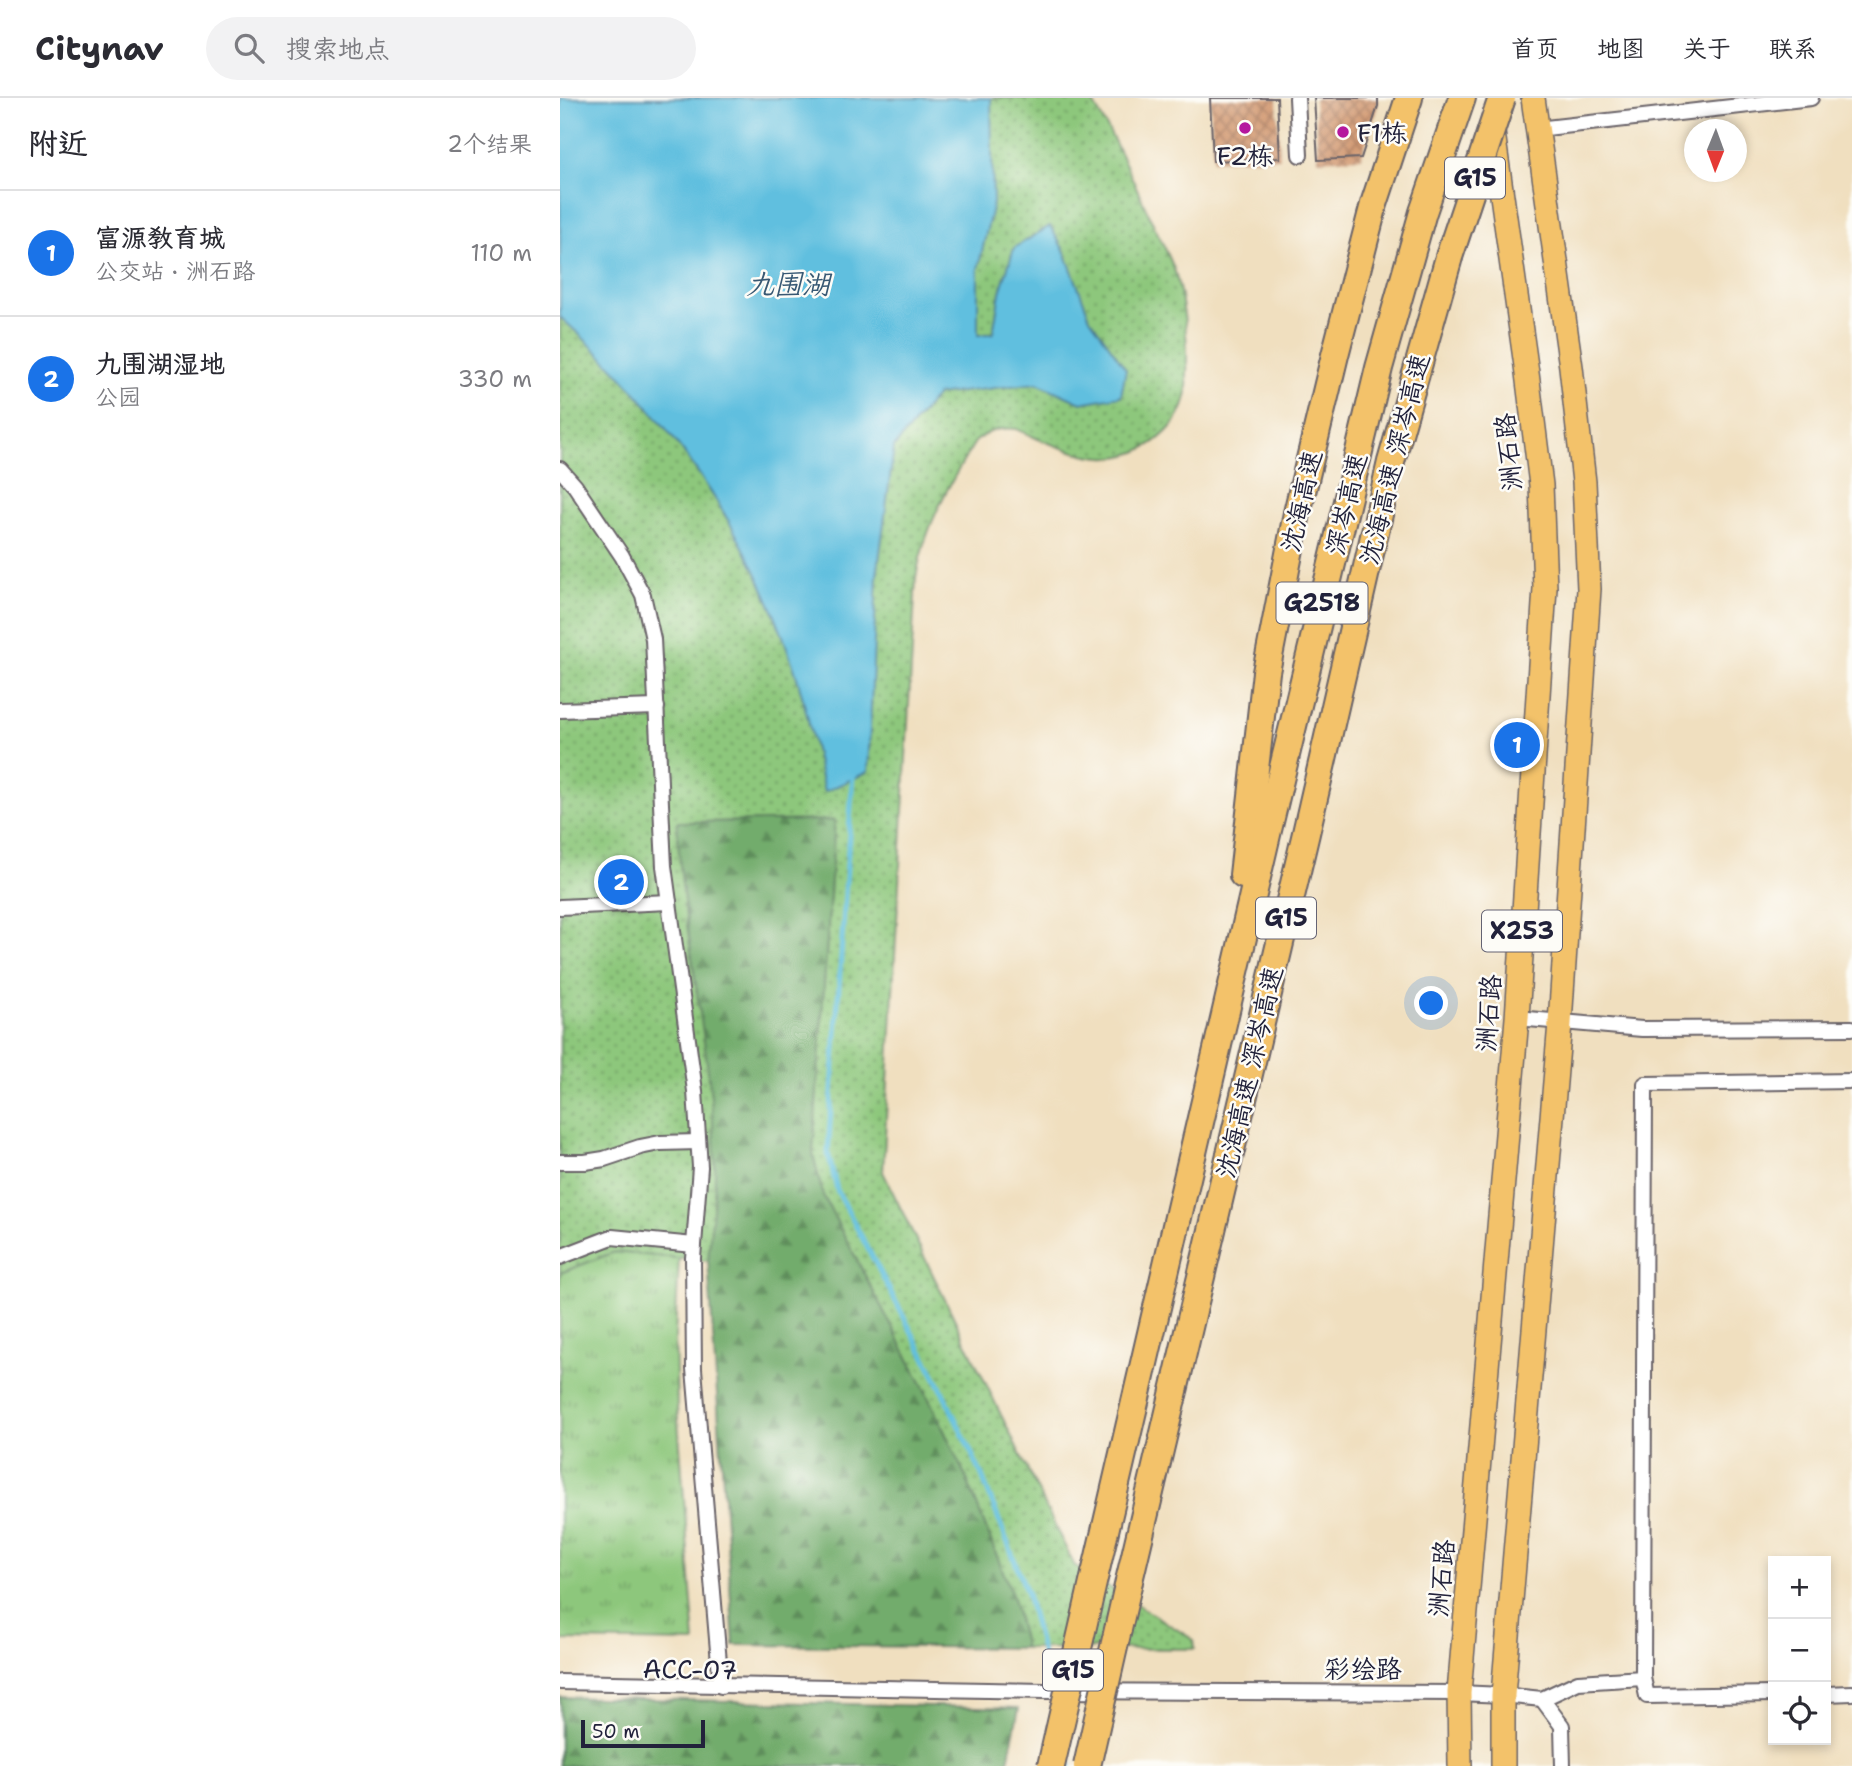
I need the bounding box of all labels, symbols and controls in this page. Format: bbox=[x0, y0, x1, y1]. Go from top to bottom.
search box bbox=[206, 17, 696, 80]
text: Citynav bbox=[35, 26, 164, 71]
icon: search bbox=[230, 29, 268, 67]
text: 搜索地点 bbox=[286, 31, 390, 66]
text: 首页 bbox=[1511, 33, 1559, 65]
text: 地图 bbox=[1597, 33, 1645, 65]
text: 关于 bbox=[1683, 33, 1731, 65]
text: 联系 bbox=[1769, 33, 1817, 65]
place label: F1栋 bbox=[1357, 115, 1407, 150]
north arrow bbox=[1684, 119, 1747, 182]
marker: F2栋 bbox=[1237, 120, 1253, 136]
text: 附近 bbox=[28, 123, 88, 164]
marker: F1栋 bbox=[1335, 124, 1351, 140]
text: 2个结果 bbox=[447, 129, 532, 159]
place label: F2栋 bbox=[1216, 138, 1274, 173]
road number: G15 bbox=[1445, 158, 1505, 198]
text: 富源教育城 bbox=[95, 220, 225, 255]
text: 1 bbox=[46, 238, 56, 268]
text: 110 m bbox=[470, 238, 532, 268]
text: 公交站 · 洲石路 bbox=[95, 256, 255, 286]
water label: 九围湖 bbox=[746, 265, 833, 303]
text: 九围湖湿地 bbox=[95, 346, 225, 381]
street label: 沈海高速 深岑高速 bbox=[1351, 350, 1437, 568]
text: 2 bbox=[43, 364, 59, 394]
text: 330 m bbox=[458, 364, 532, 394]
text: 公园 bbox=[95, 382, 141, 412]
street label: 洲石路 bbox=[1487, 411, 1529, 493]
street label: 沈海高速 bbox=[1272, 446, 1330, 556]
street label: 深岑高速 bbox=[1317, 449, 1375, 559]
road number: G2518 bbox=[1276, 582, 1368, 624]
pin: 1 bbox=[1494, 719, 1540, 771]
pin: 2 bbox=[598, 856, 644, 908]
road number: G15 bbox=[1256, 898, 1316, 938]
road number: X253 bbox=[1482, 910, 1562, 952]
street label: 沈海高速 深岑高速 bbox=[1208, 962, 1290, 1182]
street label: 洲石路 bbox=[1468, 973, 1508, 1053]
your location bbox=[1414, 986, 1448, 1020]
street label: 洲石路 bbox=[1420, 1538, 1462, 1618]
map controls bbox=[1768, 1556, 1831, 1745]
button: + bbox=[1768, 1556, 1831, 1619]
button: − bbox=[1768, 1619, 1831, 1682]
road number: G15 bbox=[1043, 1650, 1103, 1690]
street label: ACC-07 bbox=[642, 1651, 738, 1687]
street label: 彩绘路 bbox=[1324, 1651, 1402, 1686]
button: locate bbox=[1768, 1682, 1831, 1745]
scale bar bbox=[581, 1717, 705, 1749]
text: 50 m bbox=[592, 1719, 640, 1744]

